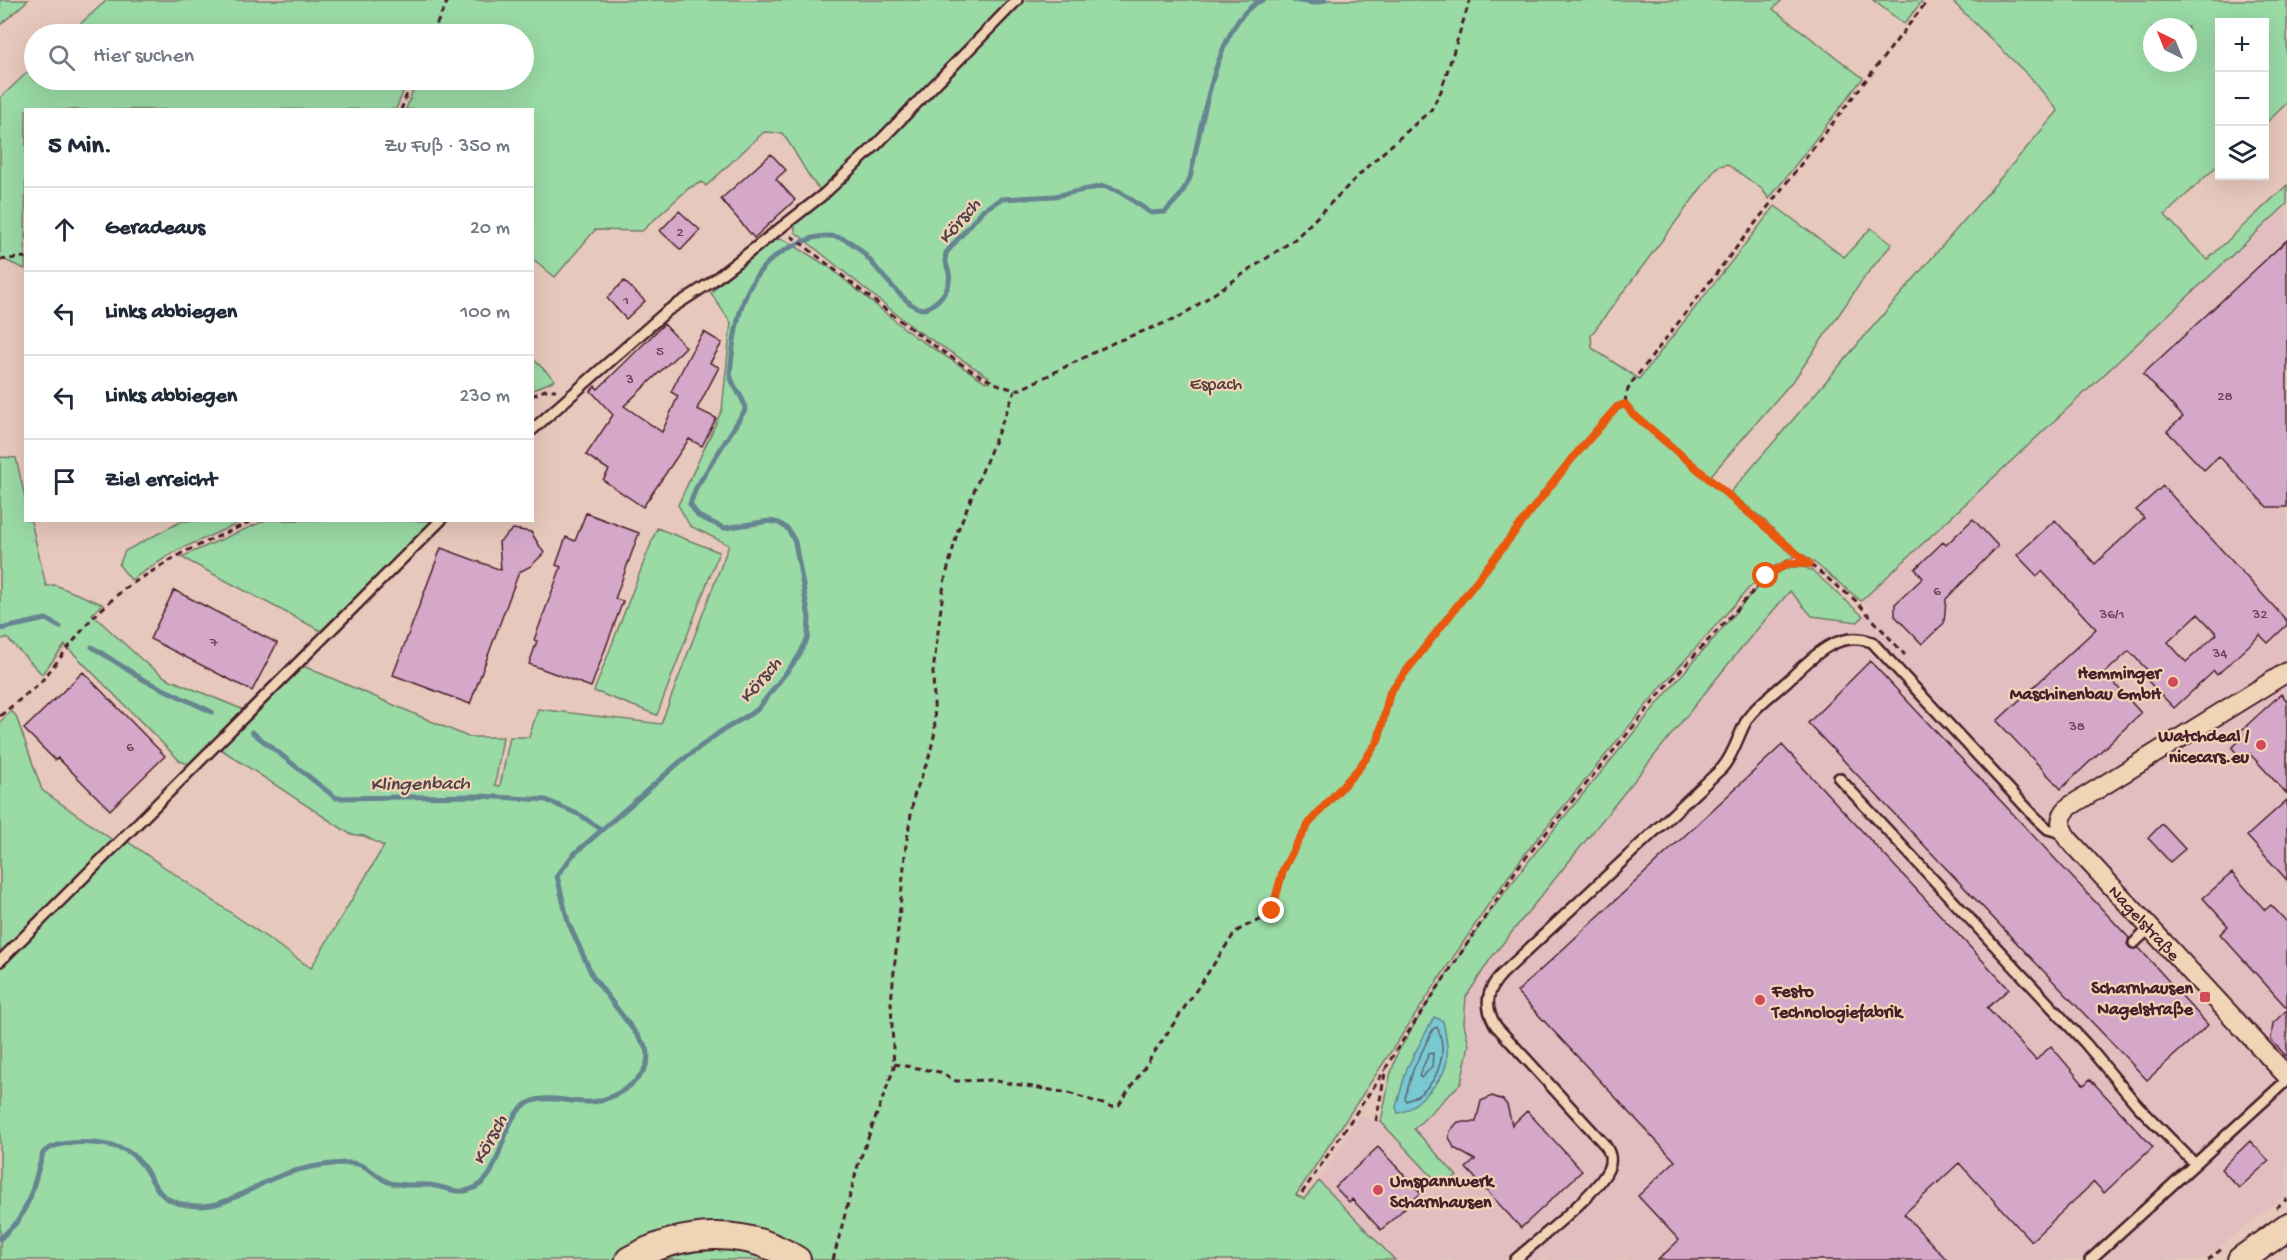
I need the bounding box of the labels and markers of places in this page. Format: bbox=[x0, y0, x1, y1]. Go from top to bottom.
place label: Hemminger Maschinenbau GmbH bbox=[2010, 664, 2164, 706]
marker: Hemminger Maschinenbau GmbH bbox=[2166, 675, 2180, 689]
place label: Watchdeal / nicecars.eu bbox=[2157, 727, 2250, 769]
marker: Watchdeal / nicecars.eu bbox=[2254, 738, 2268, 752]
place label: Scharnhausen Nagelstraße bbox=[2091, 979, 2194, 1021]
place label: Festo Technologiefabrik bbox=[1770, 982, 1904, 1024]
marker: Scharnhausen Nagelstraße bbox=[2198, 990, 2212, 1004]
marker: Festo Technologiefabrik bbox=[1753, 993, 1767, 1007]
place label: Umspannwerk Scharnhausen bbox=[1390, 1172, 1495, 1214]
marker: Umspannwerk Scharnhausen bbox=[1371, 1183, 1385, 1197]

